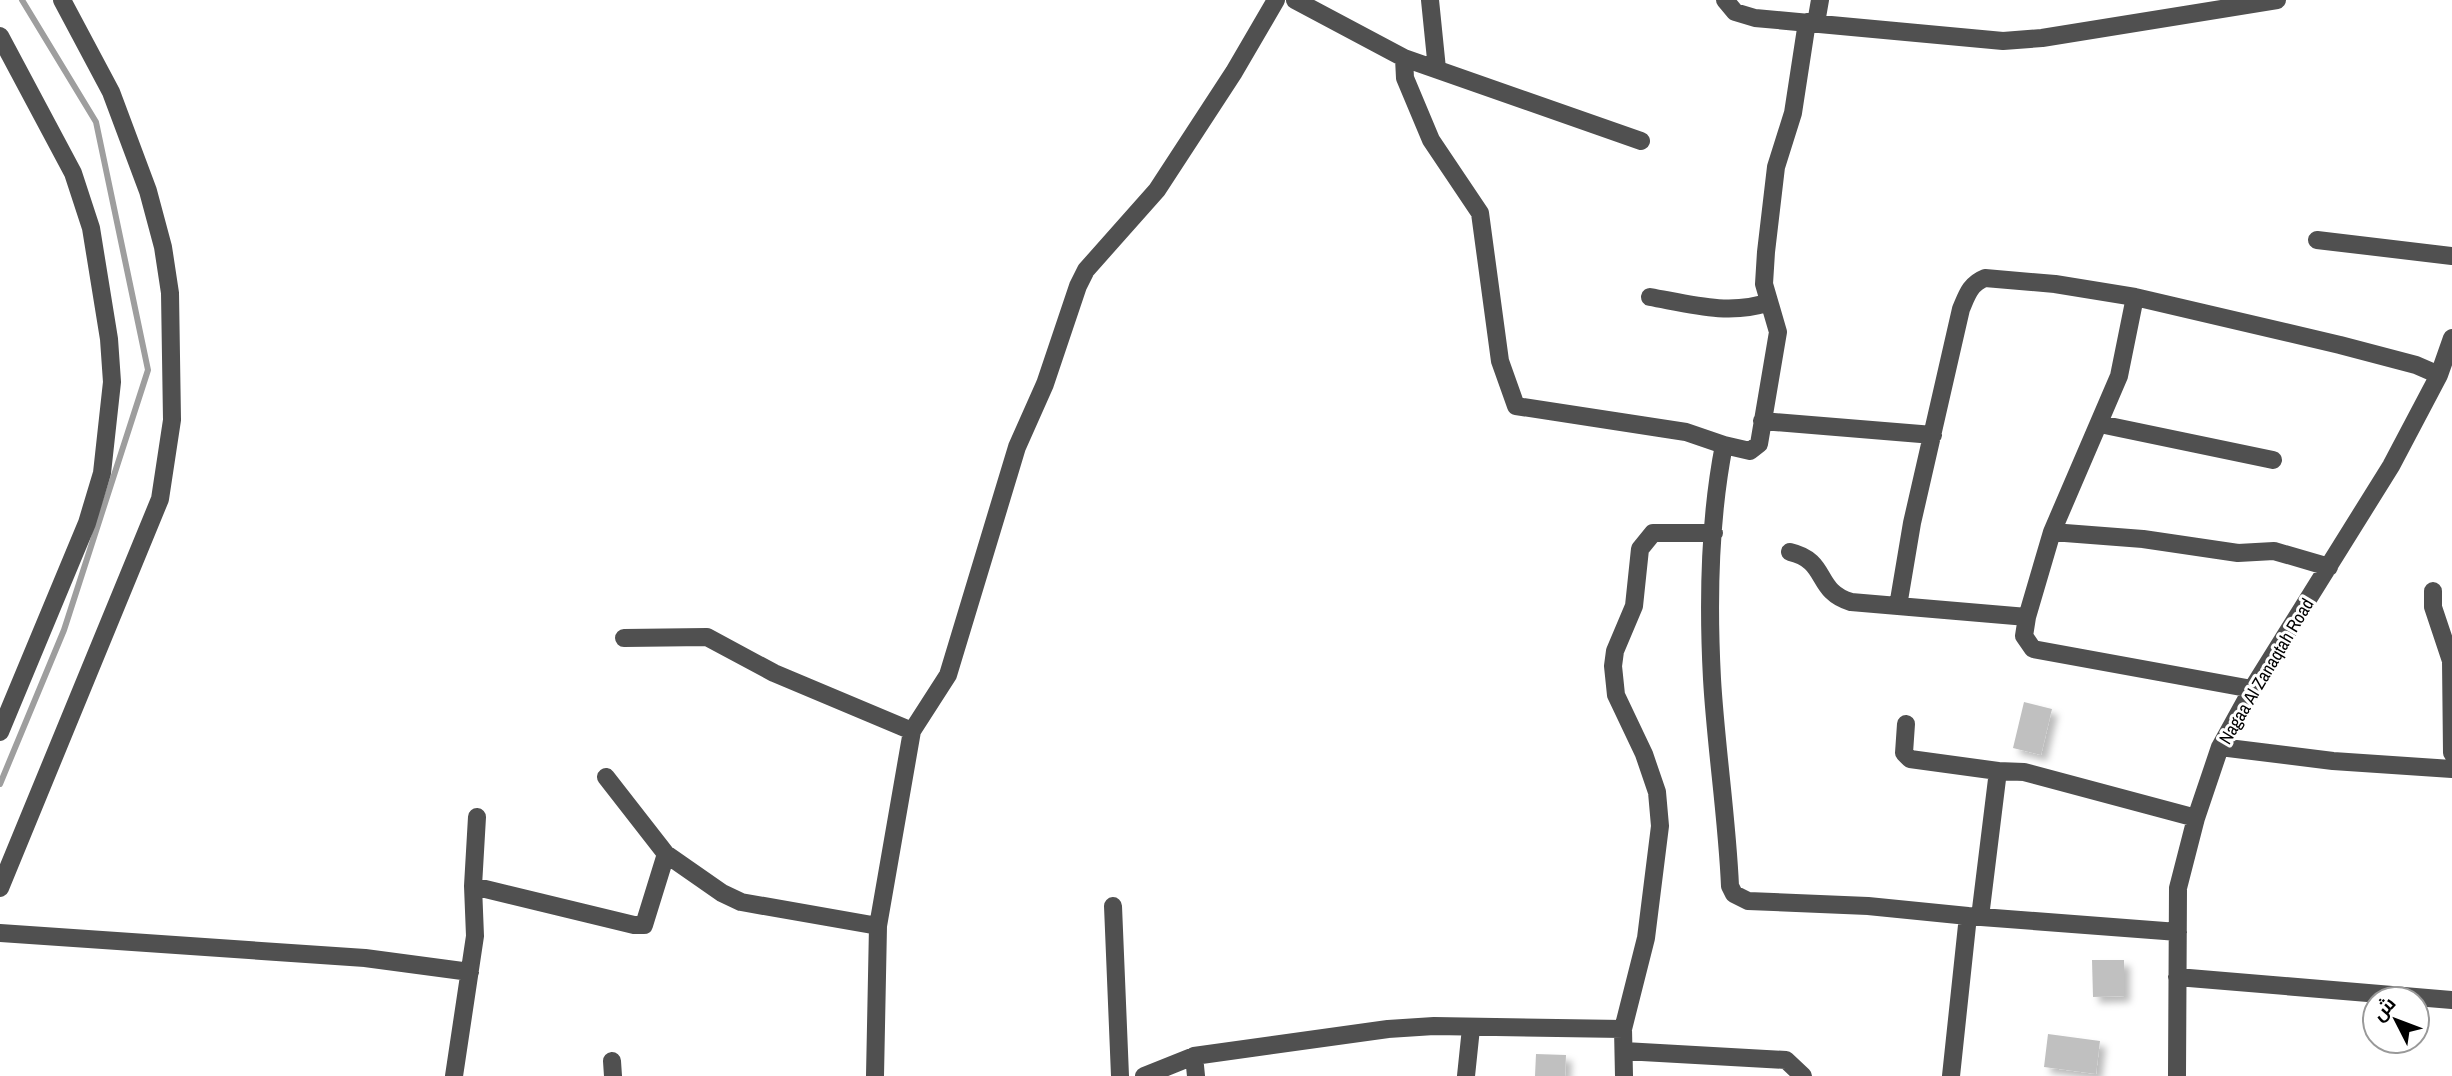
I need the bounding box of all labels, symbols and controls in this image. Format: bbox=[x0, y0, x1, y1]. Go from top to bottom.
street label: Nagaa Al Zanaqtah Road bbox=[2213, 594, 2319, 748]
north arrow bbox=[2361, 985, 2431, 1055]
text: ش bbox=[2366, 991, 2401, 1026]

